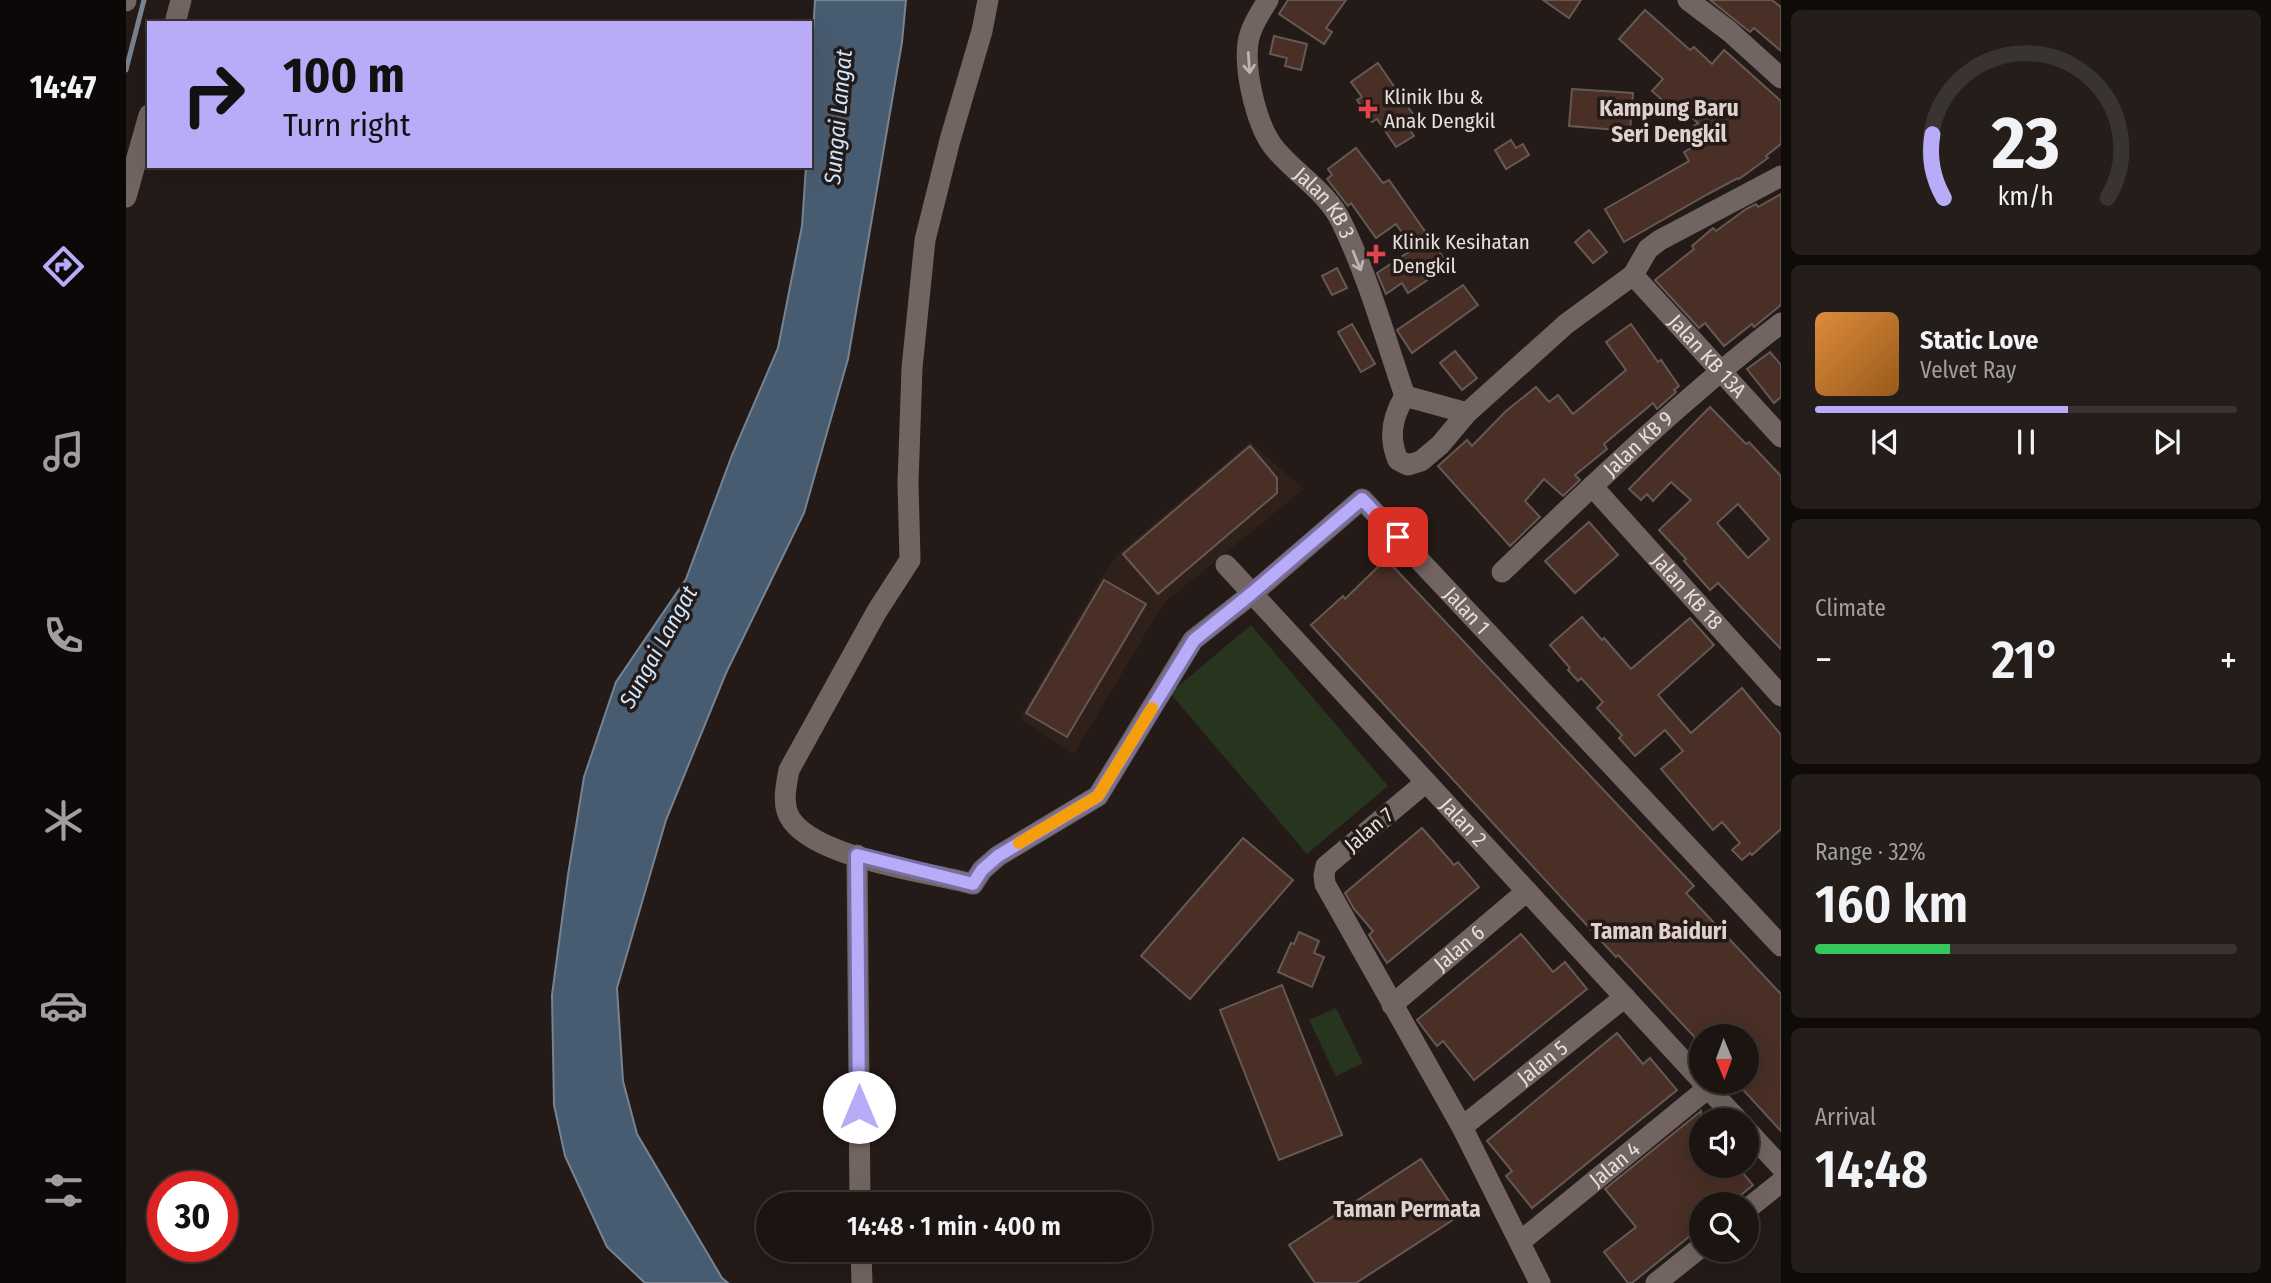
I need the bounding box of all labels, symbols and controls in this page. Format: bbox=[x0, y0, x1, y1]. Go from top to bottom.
text: 100 m bbox=[283, 46, 405, 105]
water label: Sungai Langat bbox=[818, 48, 858, 187]
icon: right bbox=[168, 49, 259, 140]
one-way arrow bbox=[1243, 52, 1256, 75]
text: 14:47 bbox=[30, 68, 96, 106]
place label: Klinik Ibu & Anak Dengkil bbox=[1384, 84, 1496, 134]
district label: Kampung Baru Seri Dengkil bbox=[1599, 94, 1739, 148]
marker: Klinik Ibu & Anak Dengkil bbox=[1358, 99, 1378, 119]
text: 23 bbox=[1991, 101, 2060, 188]
text: Turn right bbox=[283, 106, 410, 144]
street label: Jalan KB 3 bbox=[1288, 162, 1360, 243]
text: km/h bbox=[1998, 182, 2054, 212]
place label: Klinik Kesihatan Dengkil bbox=[1392, 229, 1530, 279]
icon: directions bbox=[39, 242, 88, 291]
marker: Klinik Kesihatan Dengkil bbox=[1366, 244, 1386, 264]
one-way arrow bbox=[1352, 250, 1365, 272]
street label: Jalan KB 13A bbox=[1663, 309, 1752, 403]
text: Static Love bbox=[1920, 325, 2038, 356]
text: Velvet Ray bbox=[1920, 356, 2016, 384]
street label: Jalan KB 9 bbox=[1598, 406, 1678, 482]
icon: previous bbox=[1866, 423, 1904, 461]
icon: pause bbox=[2007, 423, 2045, 461]
icon: next bbox=[2148, 423, 2186, 461]
icon: music bbox=[39, 427, 88, 476]
pin bbox=[1368, 507, 1428, 567]
icon: arrive bbox=[1379, 518, 1417, 556]
street label: Jalan KB 18 bbox=[1646, 548, 1728, 635]
water label: Sungai Langat bbox=[612, 581, 703, 714]
street label: Jalan 1 bbox=[1438, 581, 1495, 640]
text: Climate bbox=[1815, 594, 1886, 622]
icon: phone bbox=[39, 611, 88, 660]
text: 21° bbox=[1991, 629, 2060, 692]
text: − bbox=[1815, 637, 1832, 683]
text: + bbox=[2220, 637, 2237, 683]
street label: Jalan 2 bbox=[1434, 793, 1492, 852]
icon: climate bbox=[39, 796, 88, 845]
street label: Jalan 7 bbox=[1339, 802, 1399, 858]
text: Range · 32% bbox=[1815, 838, 1926, 866]
text: 160 km bbox=[1815, 873, 1968, 936]
district label: Taman Baiduri bbox=[1591, 917, 1727, 945]
street label: Jalan 6 bbox=[1429, 920, 1490, 977]
icon: car bbox=[39, 981, 88, 1030]
north arrow bbox=[1689, 1024, 1759, 1094]
map controls bbox=[1689, 1024, 1759, 1262]
street label: Jalan 5 bbox=[1512, 1035, 1573, 1091]
position arrow bbox=[822, 1070, 896, 1144]
text: Arrival bbox=[1815, 1103, 1876, 1131]
button: sound bbox=[1689, 1108, 1759, 1178]
street label: Jalan 4 bbox=[1584, 1136, 1645, 1193]
text: 14:48 bbox=[1815, 1138, 1928, 1201]
icon: filters bbox=[39, 1166, 88, 1215]
speed limit sign: 30 bbox=[147, 1171, 238, 1262]
button: search bbox=[1689, 1192, 1759, 1262]
district label: Taman Permata bbox=[1333, 1195, 1481, 1223]
text: 14:48 · 1 min · 400 m bbox=[847, 1211, 1061, 1242]

